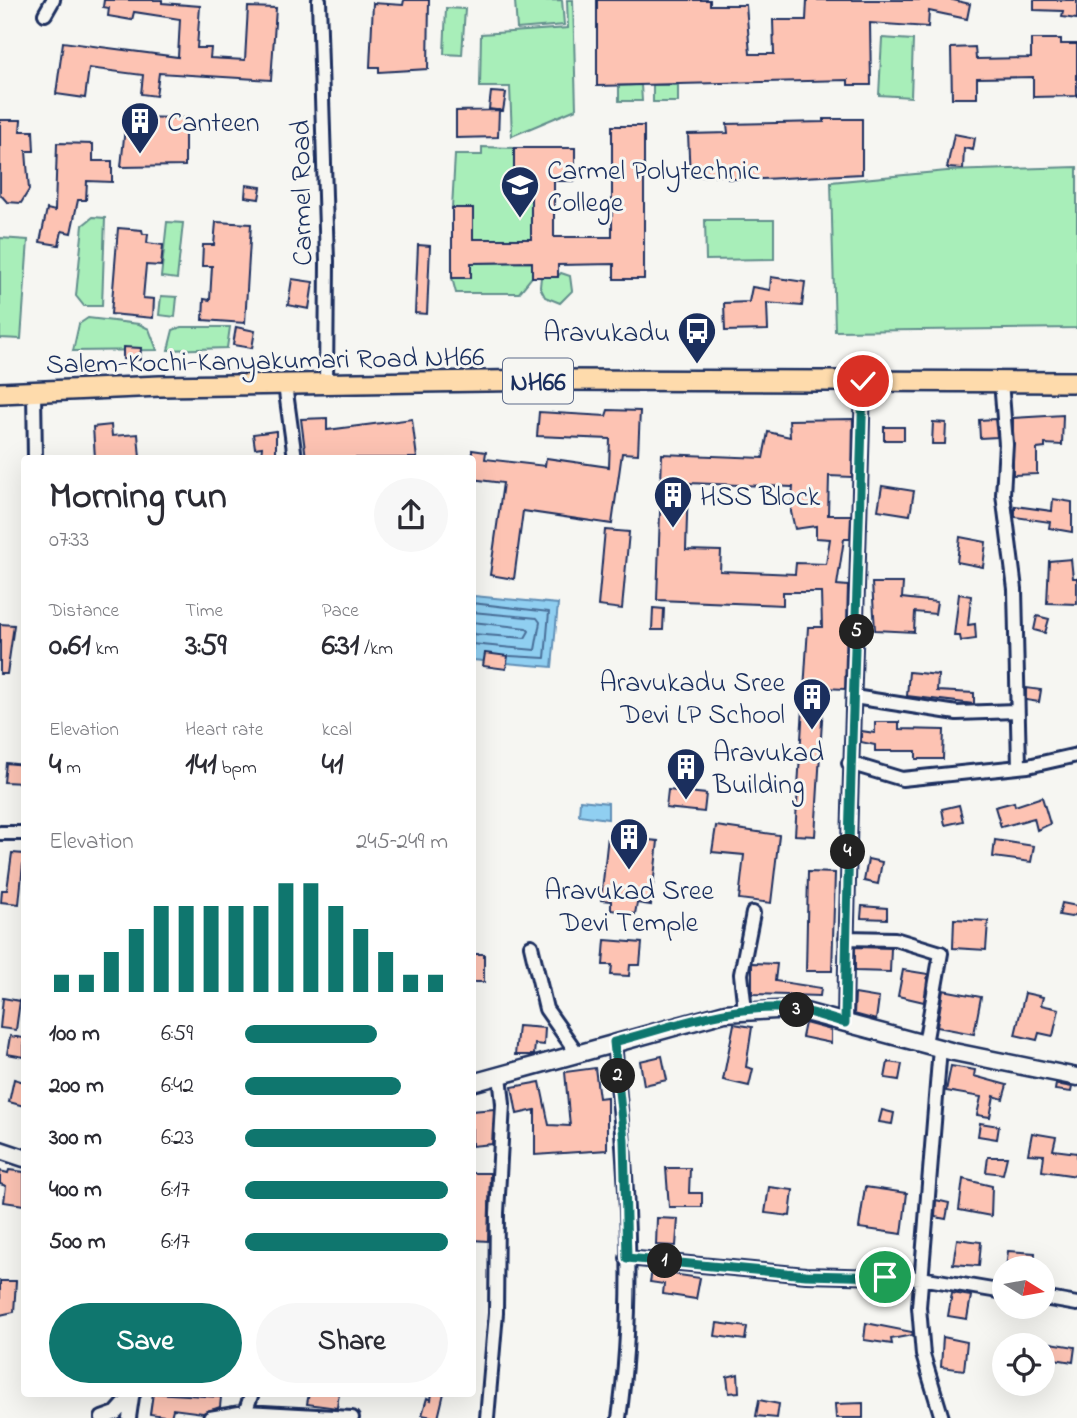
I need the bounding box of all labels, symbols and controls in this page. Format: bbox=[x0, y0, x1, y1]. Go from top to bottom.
building icon: Canteen bbox=[119, 100, 161, 155]
place label: Canteen bbox=[167, 104, 260, 145]
street label: Carmel Road bbox=[282, 119, 325, 266]
place label: Carmel Polytechnic College bbox=[547, 152, 760, 225]
school or university icon: Carmel Polytechnic College bbox=[499, 164, 541, 219]
bus stop icon: Aravukadu bbox=[676, 310, 718, 365]
place label: Aravukadu bbox=[543, 314, 670, 355]
street label: Salem-Kochi-Kanyakumari Road NH66 bbox=[45, 338, 485, 387]
pin bbox=[833, 351, 893, 411]
road number: NH66 bbox=[503, 358, 573, 404]
icon: check bbox=[844, 362, 882, 400]
text: Morning run bbox=[49, 470, 227, 526]
building icon: HSS Block bbox=[652, 474, 694, 529]
button: share bbox=[374, 478, 448, 552]
place label: HSS Block bbox=[700, 478, 821, 519]
text: 07:33 bbox=[49, 524, 89, 557]
text: Distance bbox=[49, 598, 119, 625]
text: Time bbox=[185, 598, 223, 625]
text: Pace bbox=[322, 598, 359, 625]
pin: 5 bbox=[840, 614, 874, 650]
text: 5 bbox=[851, 618, 862, 645]
text: 0.61 bbox=[49, 625, 91, 669]
text: 3:59 bbox=[185, 625, 226, 669]
text: 6:31 bbox=[322, 625, 359, 669]
text: km bbox=[91, 636, 119, 663]
text: /km bbox=[359, 636, 393, 663]
place label: Aravukadu Sree Devi LP School bbox=[599, 664, 785, 737]
building icon: Aravukadu Sree Devi LP School bbox=[791, 676, 833, 731]
text: Elevation bbox=[49, 717, 119, 744]
text: Heart rate bbox=[185, 717, 263, 744]
text: kcal bbox=[322, 717, 352, 744]
place label: Aravukad Building bbox=[712, 734, 824, 807]
text: 4 bbox=[49, 744, 61, 788]
text: 141 bbox=[185, 744, 217, 788]
text: 41 bbox=[322, 744, 344, 788]
building icon: Aravukad Building bbox=[665, 746, 707, 801]
text: m bbox=[61, 755, 81, 782]
text: bpm bbox=[217, 755, 257, 782]
building icon: Aravukad Sree Devi Temple bbox=[608, 816, 650, 871]
text: Elevation bbox=[49, 826, 134, 859]
text: 245–249 m bbox=[356, 826, 448, 859]
pin: 4 bbox=[830, 834, 866, 870]
text: 4 bbox=[844, 838, 851, 865]
place label: Aravukad Sree Devi Temple bbox=[544, 872, 714, 945]
pin: 3 bbox=[780, 992, 814, 1028]
text: 3 bbox=[793, 996, 800, 1023]
text: 100 m bbox=[49, 1018, 100, 1051]
text: 6:59 bbox=[161, 1018, 193, 1051]
pin: 2 bbox=[600, 1058, 636, 1094]
text: 2 bbox=[613, 1062, 622, 1089]
text: 200 m bbox=[49, 1070, 104, 1103]
text: 6:42 bbox=[161, 1070, 194, 1103]
text: 300 m bbox=[49, 1122, 102, 1155]
text: 6:23 bbox=[161, 1122, 194, 1155]
text: 400 m bbox=[49, 1174, 102, 1207]
text: 6:17 bbox=[161, 1174, 190, 1207]
text: 500 m bbox=[49, 1226, 106, 1259]
text: 6:17 bbox=[161, 1226, 190, 1259]
pin: 1 bbox=[648, 1244, 682, 1278]
text: 1 bbox=[661, 1247, 668, 1274]
pin bbox=[855, 1247, 915, 1307]
north arrow bbox=[992, 1256, 1055, 1320]
map controls bbox=[992, 1256, 1055, 1396]
icon: arrive bbox=[866, 1258, 904, 1296]
button: Save bbox=[49, 1303, 242, 1383]
button: Share bbox=[256, 1303, 448, 1383]
button: locate bbox=[992, 1333, 1055, 1396]

